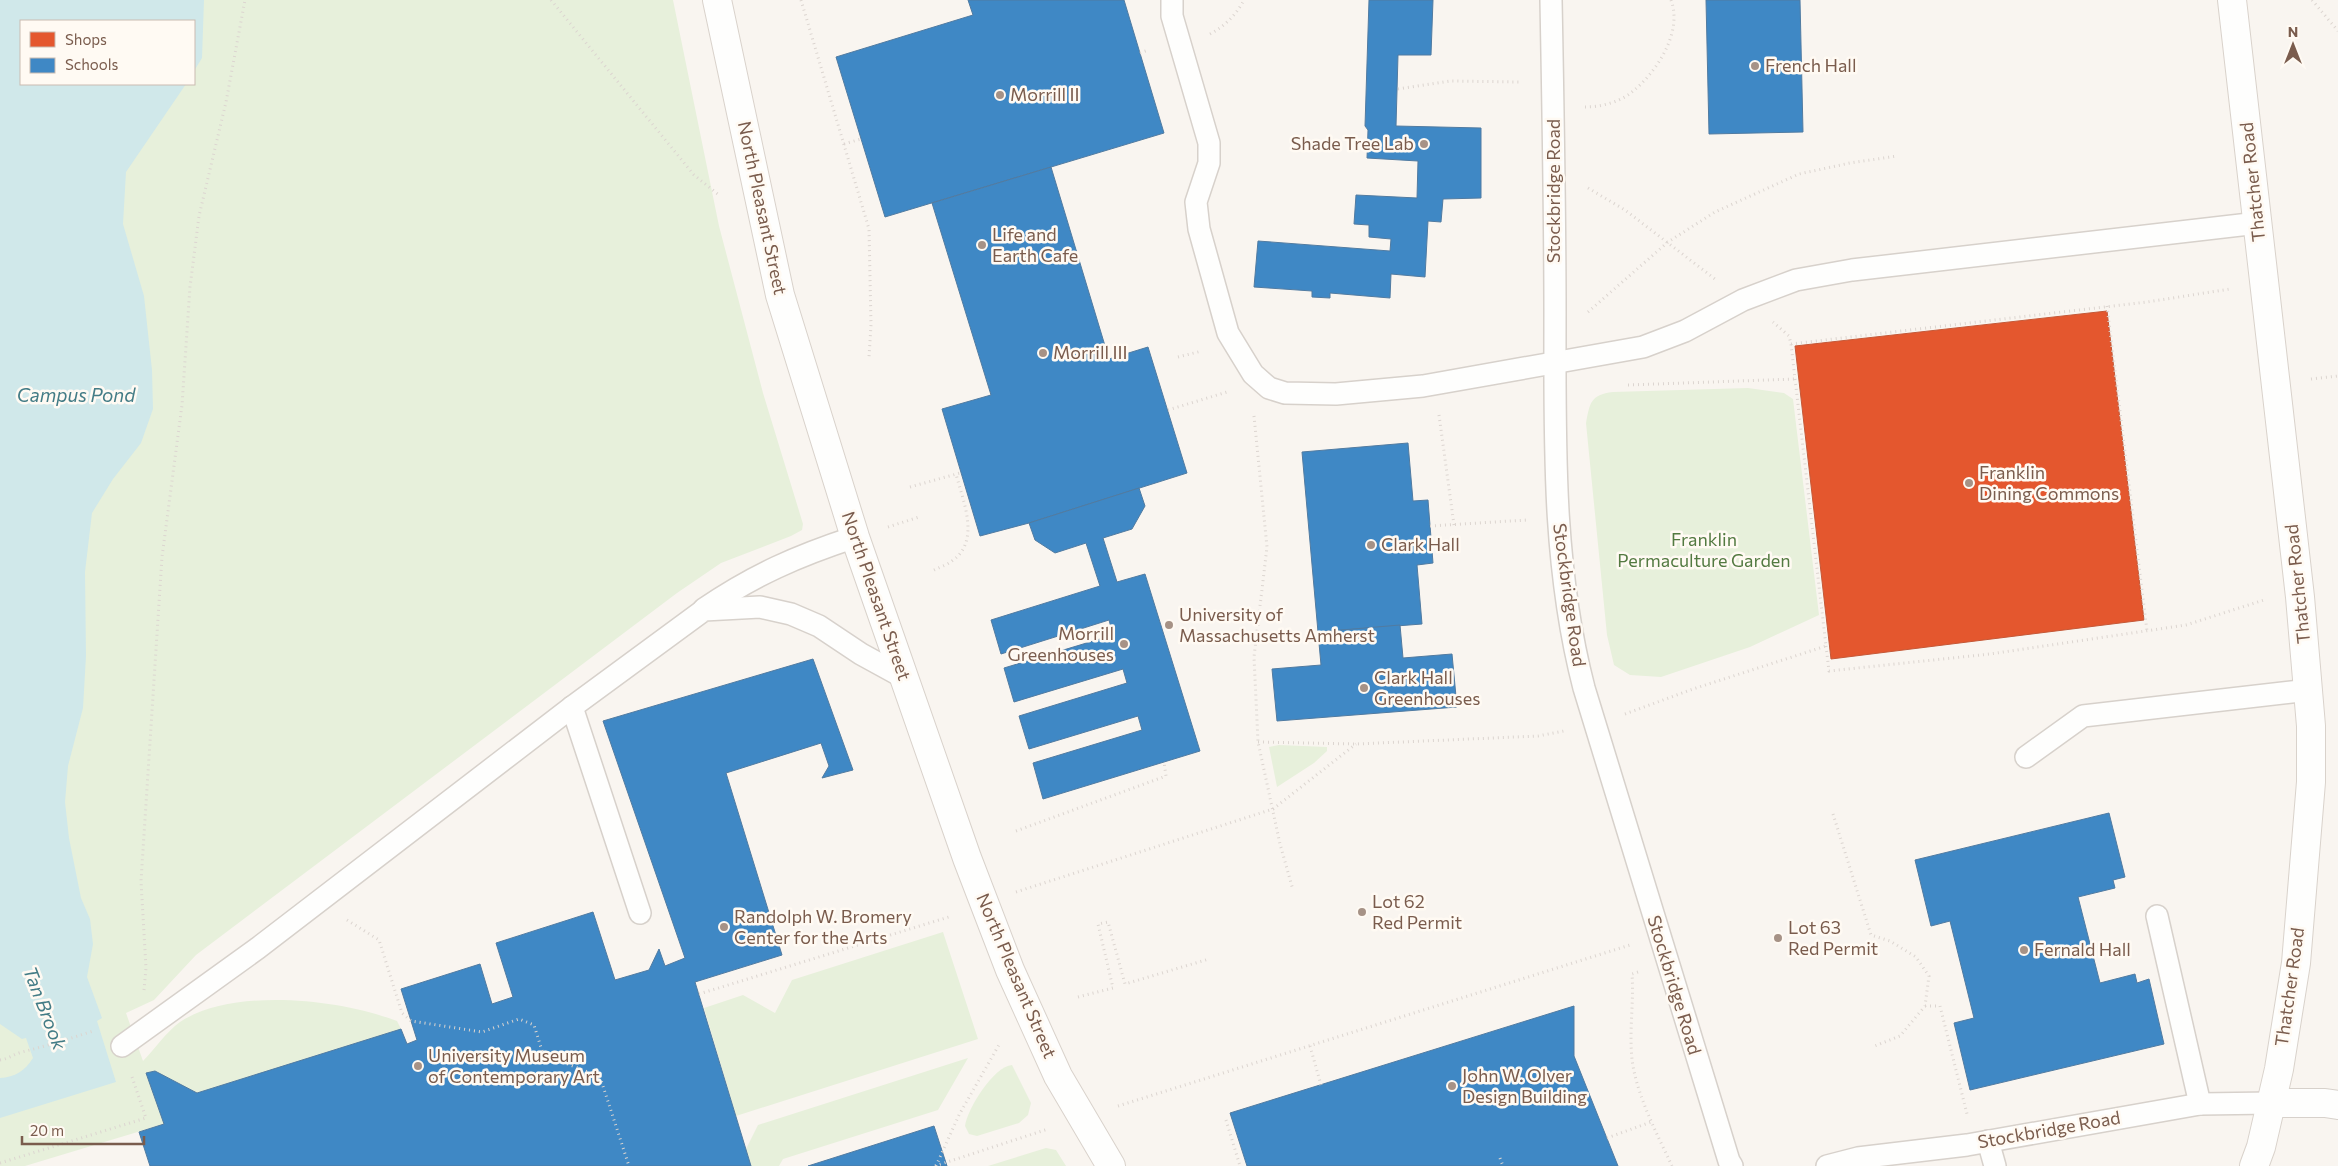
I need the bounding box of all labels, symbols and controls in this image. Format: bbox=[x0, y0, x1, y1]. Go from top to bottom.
legend bbox=[20, 20, 195, 85]
north arrow bbox=[2268, 20, 2318, 70]
text: N bbox=[2288, 23, 2298, 40]
text: Shops bbox=[65, 30, 107, 48]
place label: French Hall bbox=[1765, 54, 1856, 76]
text: Schools bbox=[65, 55, 119, 73]
marker: French Hall bbox=[1749, 60, 1761, 72]
place label: Morrill II bbox=[1010, 83, 1080, 105]
marker: Morrill II bbox=[994, 89, 1006, 101]
street label: North Pleasant Street bbox=[734, 119, 792, 297]
street label: Stockbridge Road bbox=[1542, 119, 1564, 263]
street label: Thatcher Road bbox=[2235, 121, 2269, 243]
place label: Shade Tree Lab bbox=[1291, 132, 1414, 154]
marker: Shade Tree Lab bbox=[1418, 138, 1430, 150]
place label: Life and Earth Cafe bbox=[992, 223, 1078, 266]
marker: Life and Earth Cafe bbox=[976, 239, 988, 251]
place label: Morrill III bbox=[1053, 341, 1128, 363]
marker: Morrill III bbox=[1037, 347, 1049, 359]
water label: Campus Pond bbox=[17, 383, 136, 406]
place label: Franklin Dining Commons bbox=[1979, 461, 2119, 504]
marker: Franklin Dining Commons bbox=[1963, 477, 1975, 489]
street label: North Pleasant Street bbox=[838, 508, 916, 683]
street label: Stockbridge Road bbox=[1549, 522, 1591, 668]
street label: Thatcher Road bbox=[2280, 523, 2314, 645]
park label: Franklin Permaculture Garden bbox=[1617, 528, 1791, 571]
place label: Clark Hall bbox=[1381, 533, 1460, 555]
marker: Clark Hall bbox=[1365, 539, 1377, 551]
place label: University of Massachusetts Amherst bbox=[1179, 603, 1375, 646]
marker: University of Massachusetts Amherst bbox=[1163, 619, 1175, 631]
place label: Morrill Greenhouses bbox=[1008, 622, 1114, 665]
marker: Morrill Greenhouses bbox=[1118, 638, 1130, 650]
place label: Clark Hall Greenhouses bbox=[1374, 666, 1480, 709]
marker: Clark Hall Greenhouses bbox=[1358, 682, 1370, 694]
street label: North Pleasant Street bbox=[972, 890, 1062, 1061]
place label: Lot 62 Red Permit bbox=[1372, 890, 1462, 933]
place label: Randolph W. Bromery Center for the Arts bbox=[734, 905, 912, 948]
marker: Lot 62 Red Permit bbox=[1356, 906, 1368, 918]
street label: Stockbridge Road bbox=[1643, 912, 1707, 1057]
place label: Lot 63 Red Permit bbox=[1788, 916, 1878, 959]
marker: Randolph W. Bromery Center for the Arts bbox=[718, 921, 730, 933]
street label: Thatcher Road bbox=[2270, 926, 2308, 1048]
marker: Lot 63 Red Permit bbox=[1772, 932, 1784, 944]
place label: Fernald Hall bbox=[2034, 938, 2131, 960]
marker: Fernald Hall bbox=[2018, 944, 2030, 956]
water label: Tan Brook bbox=[19, 963, 72, 1053]
place label: University Museum of Contemporary Art bbox=[428, 1044, 600, 1087]
marker: University Museum of Contemporary Art bbox=[412, 1060, 424, 1072]
place label: John W. Olver Design Building bbox=[1462, 1064, 1587, 1107]
marker: John W. Olver Design Building bbox=[1446, 1080, 1458, 1092]
street label: Stockbridge Road bbox=[1976, 1106, 2122, 1152]
scale bar bbox=[22, 1114, 145, 1146]
text: 20 m bbox=[30, 1121, 64, 1139]

